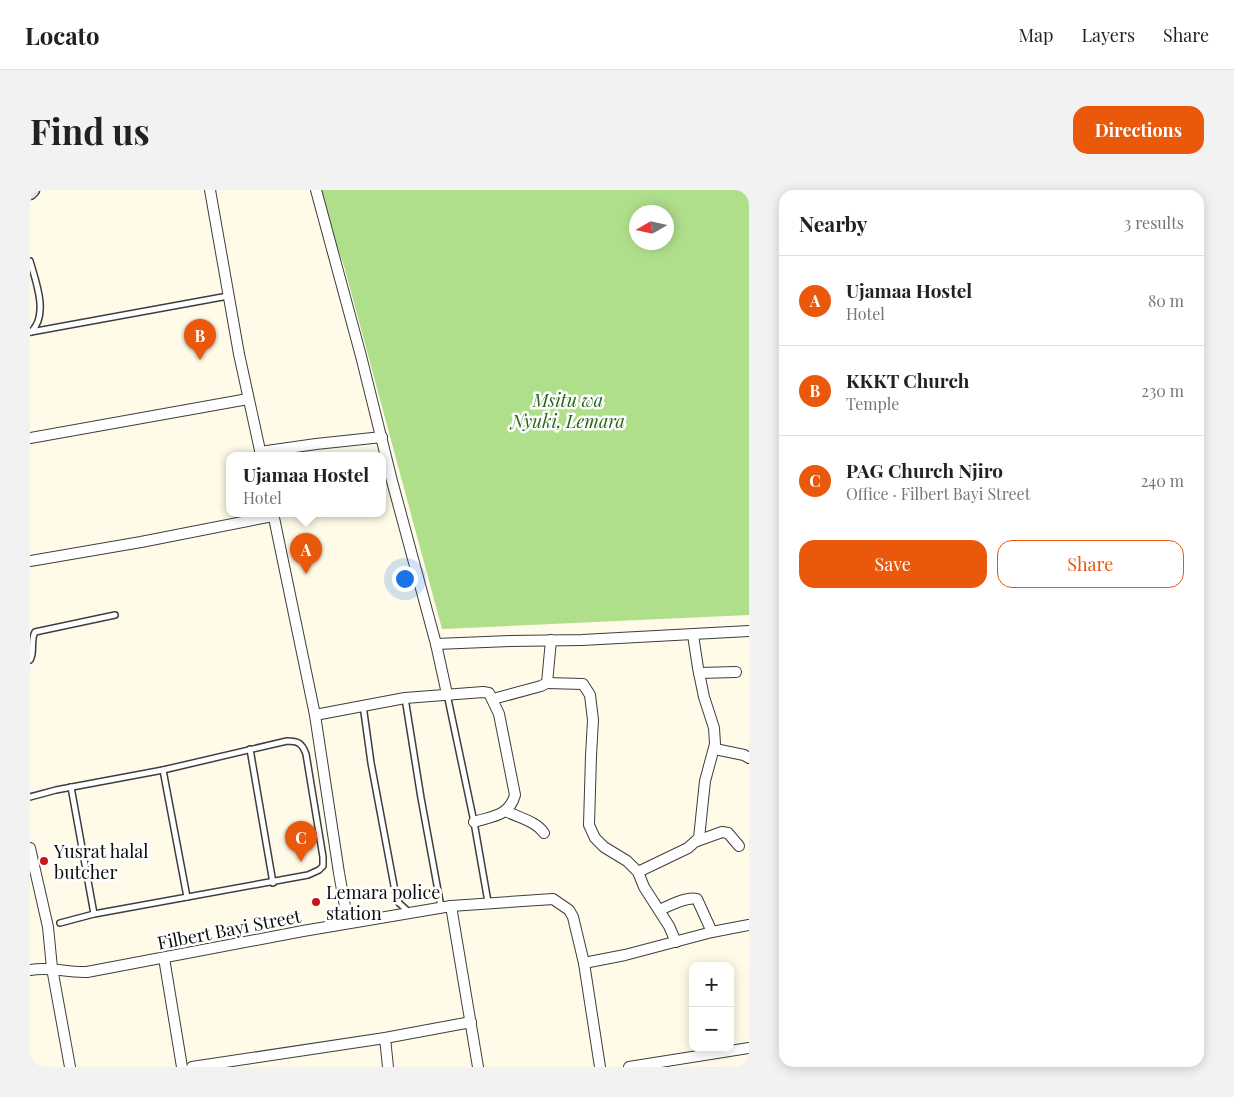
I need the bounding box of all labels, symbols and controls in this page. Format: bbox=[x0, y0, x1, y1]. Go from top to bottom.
text: Locato bbox=[25, 19, 99, 51]
text: Map bbox=[1018, 23, 1053, 47]
text: Layers bbox=[1081, 23, 1135, 47]
text: Share bbox=[1163, 23, 1209, 47]
button: Directions bbox=[1073, 106, 1204, 154]
text: Find us bbox=[30, 107, 150, 154]
north arrow bbox=[629, 205, 674, 250]
text: Nearby bbox=[799, 209, 868, 237]
text: 3 results bbox=[1124, 212, 1184, 233]
text: Ujamaa Hostel bbox=[846, 277, 972, 303]
text: A bbox=[810, 290, 820, 311]
text: 80 m bbox=[1148, 290, 1184, 311]
text: Hotel bbox=[846, 303, 885, 324]
pin: B bbox=[184, 319, 216, 360]
text: KKKT Church bbox=[846, 367, 969, 393]
text: B bbox=[810, 380, 820, 401]
text: 230 m bbox=[1141, 380, 1184, 401]
park label: Msitu wa Nyuki, Lemara bbox=[509, 388, 625, 433]
text: Temple bbox=[846, 393, 899, 414]
popup bbox=[226, 452, 386, 517]
text: PAG Church Njiro bbox=[846, 457, 1003, 483]
text: Ujamaa Hostel bbox=[243, 461, 369, 487]
text: C bbox=[809, 470, 821, 491]
text: 240 m bbox=[1141, 470, 1184, 491]
text: Office · Filbert Bayi Street bbox=[846, 483, 1030, 504]
text: Hotel bbox=[243, 487, 282, 508]
pin: A bbox=[290, 533, 322, 574]
button: Save bbox=[799, 540, 987, 588]
button: Share bbox=[997, 540, 1184, 588]
your location bbox=[392, 566, 418, 592]
pin: C bbox=[285, 821, 317, 862]
place label: Yusrat halal butcher bbox=[53, 839, 148, 884]
marker: Yusrat halal butcher bbox=[38, 855, 50, 867]
place label: Lemara police station bbox=[326, 880, 440, 925]
marker: Lemara police station bbox=[310, 896, 322, 908]
street label: Filbert Bayi Street bbox=[155, 903, 303, 955]
map controls bbox=[689, 962, 734, 1052]
button: + bbox=[689, 962, 734, 1007]
button: − bbox=[689, 1007, 734, 1052]

